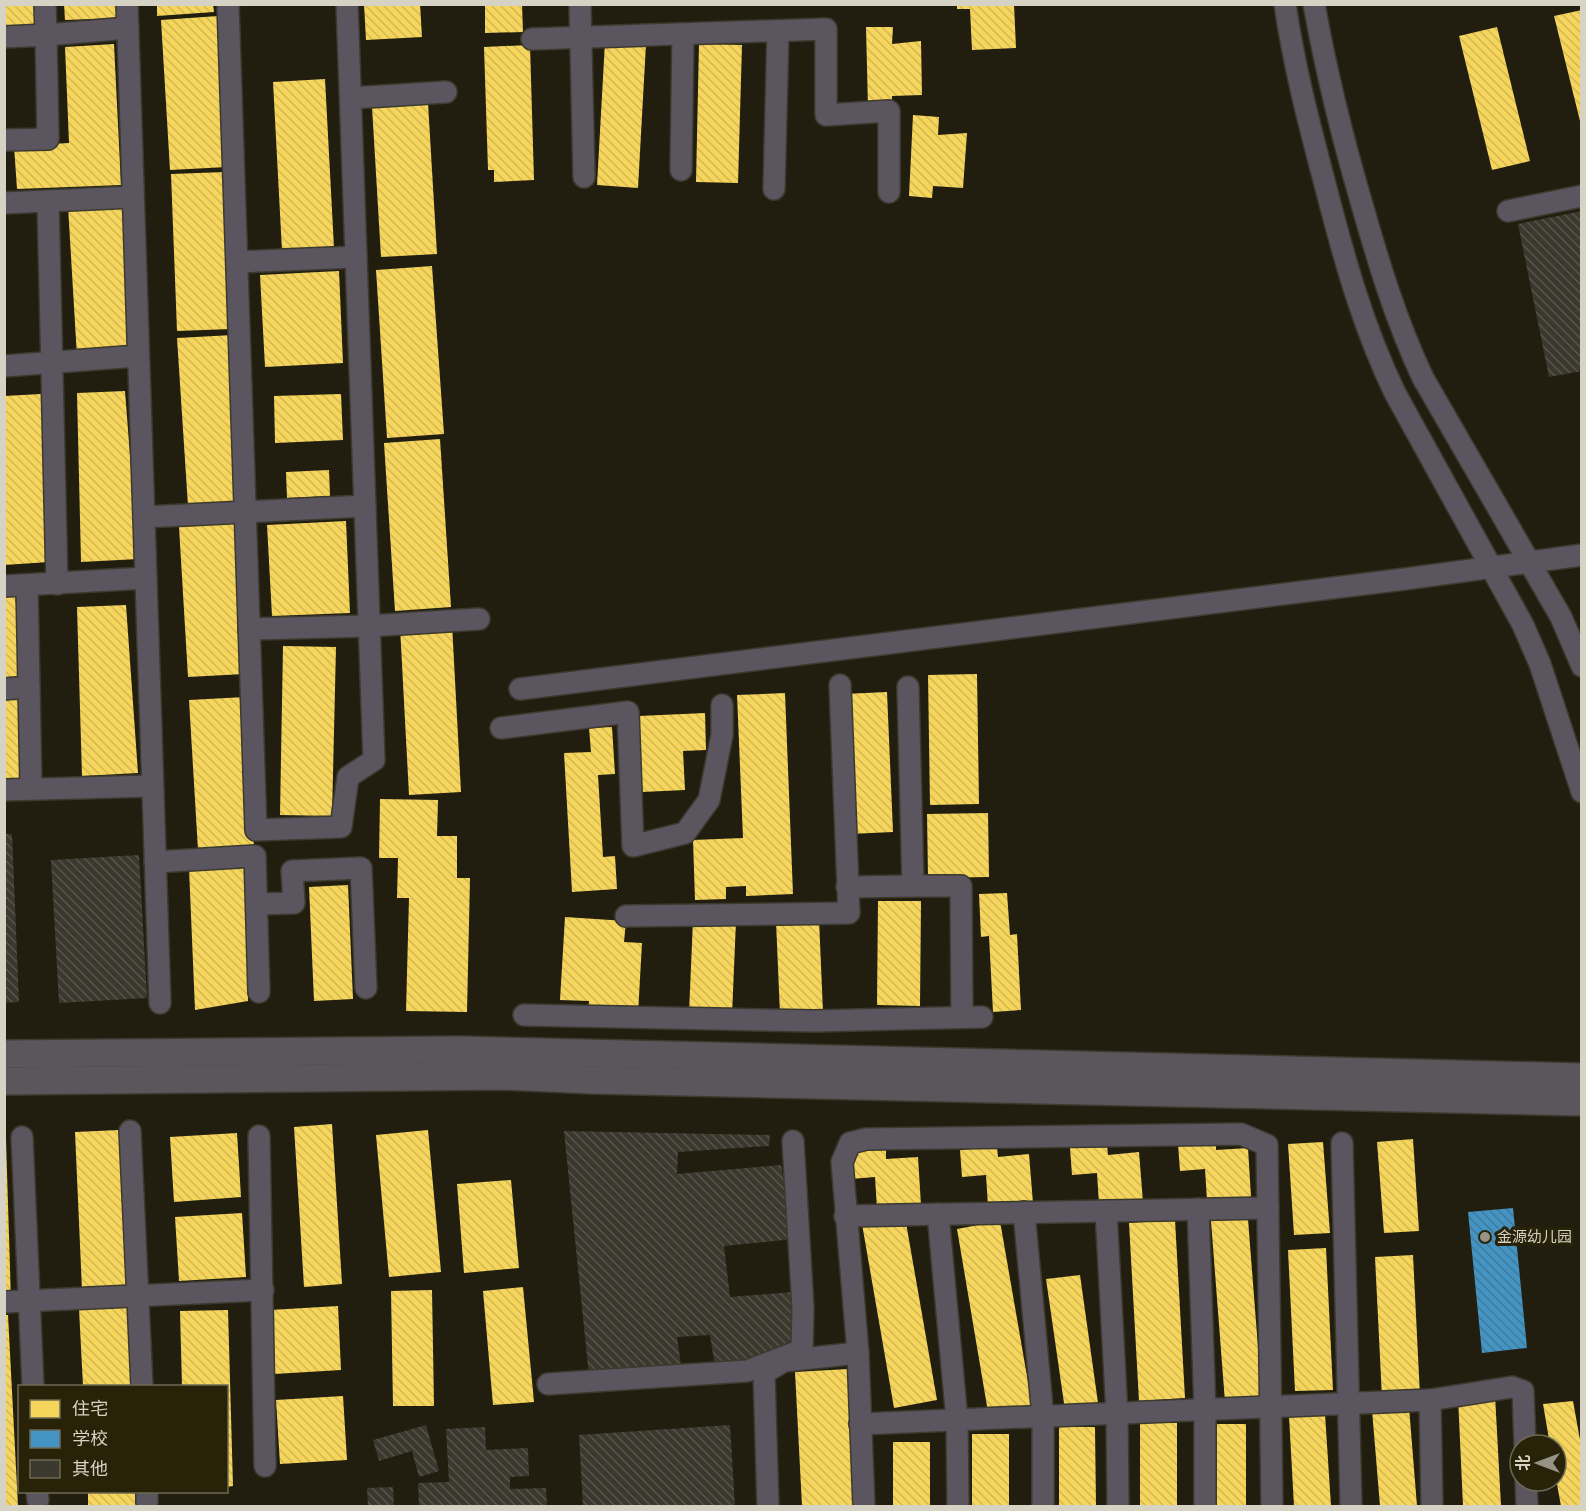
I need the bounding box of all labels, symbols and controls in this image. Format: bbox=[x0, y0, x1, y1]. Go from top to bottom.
place label: 金源幼儿园 bbox=[1497, 1228, 1572, 1246]
marker: 金源幼儿园 bbox=[1478, 1230, 1492, 1244]
legend bbox=[18, 1385, 228, 1493]
text: 住宅 bbox=[72, 1398, 108, 1420]
text: 学校 bbox=[72, 1428, 108, 1450]
north arrow bbox=[1508, 1433, 1568, 1493]
text: 北 bbox=[1514, 1455, 1534, 1471]
text: 其他 bbox=[72, 1458, 108, 1480]

